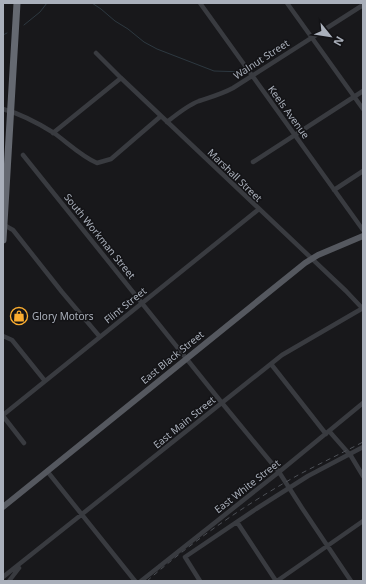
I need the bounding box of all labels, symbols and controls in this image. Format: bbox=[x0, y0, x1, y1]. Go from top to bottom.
north arrow bbox=[310, 16, 350, 56]
text: N bbox=[330, 34, 348, 49]
street label: Walnut Street bbox=[230, 36, 292, 82]
street label: Keels Avenue bbox=[265, 83, 313, 142]
street label: Marshall Street bbox=[205, 145, 266, 205]
street label: South Workman Street bbox=[61, 190, 139, 282]
street label: Flint Street bbox=[101, 283, 149, 326]
shop icon: Glory Motors bbox=[9, 306, 29, 326]
place label: Glory Motors bbox=[32, 309, 94, 323]
street label: East Black Street bbox=[137, 327, 207, 387]
street label: East Main Street bbox=[150, 392, 218, 451]
street label: East White Street bbox=[211, 456, 283, 516]

